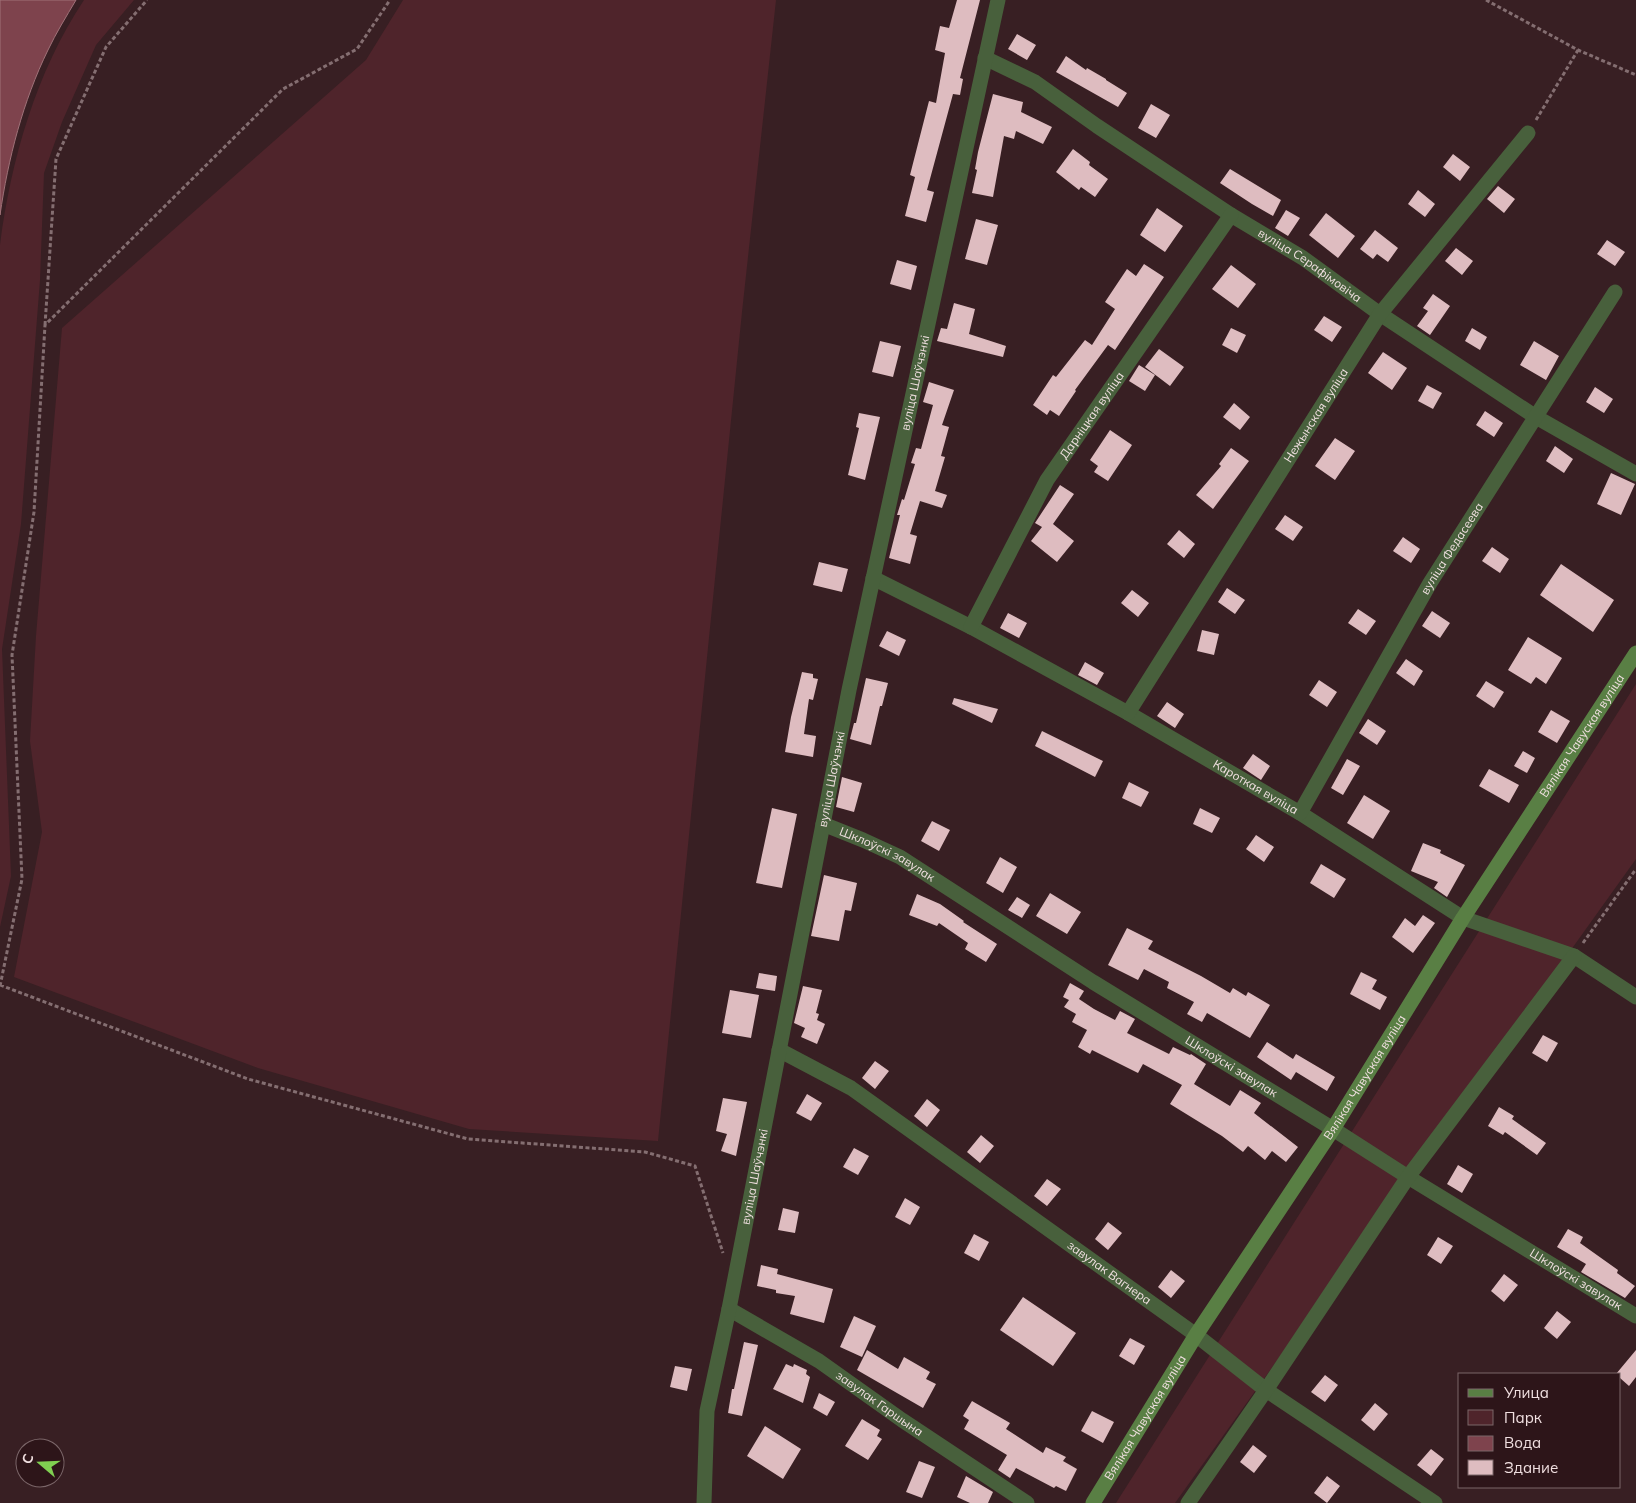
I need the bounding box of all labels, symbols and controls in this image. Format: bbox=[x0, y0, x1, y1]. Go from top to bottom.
street label: вуліца Серафімовіча bbox=[1256, 225, 1365, 305]
street label: вуліца Шаўчэнкі bbox=[897, 334, 932, 432]
street label: Нежынская вуліца bbox=[1280, 365, 1351, 465]
street label: Дарніцкая вуліца bbox=[1056, 369, 1127, 462]
street label: вуліца Федасеева bbox=[1417, 500, 1486, 597]
street label: Вялікая Чавуская вуліца bbox=[1536, 671, 1627, 800]
street label: вуліца Шаўчэнкі bbox=[815, 730, 848, 828]
street label: Кароткая вуліца bbox=[1210, 756, 1301, 817]
street label: Шклоўскі завулак bbox=[837, 823, 938, 885]
street label: Вялікая Чавуская вуліца bbox=[1320, 1012, 1409, 1143]
street label: Шклоўскі завулак bbox=[1183, 1032, 1281, 1101]
street label: вуліца Шаўчэнкі bbox=[738, 1128, 771, 1226]
street label: завулак Вагнера bbox=[1065, 1237, 1154, 1308]
street label: Шклоўскі завулак bbox=[1527, 1245, 1626, 1313]
street label: Вялікая Чавуская вуліца bbox=[1101, 1352, 1189, 1483]
street label: завулак Гаршына bbox=[833, 1367, 926, 1439]
legend bbox=[1458, 1373, 1621, 1488]
text: Улица bbox=[1503, 1383, 1549, 1402]
text: Парк bbox=[1504, 1408, 1543, 1427]
text: Вода bbox=[1504, 1433, 1541, 1452]
north arrow bbox=[15, 1438, 65, 1488]
text: С bbox=[18, 1451, 38, 1466]
text: Здание bbox=[1504, 1458, 1558, 1477]

